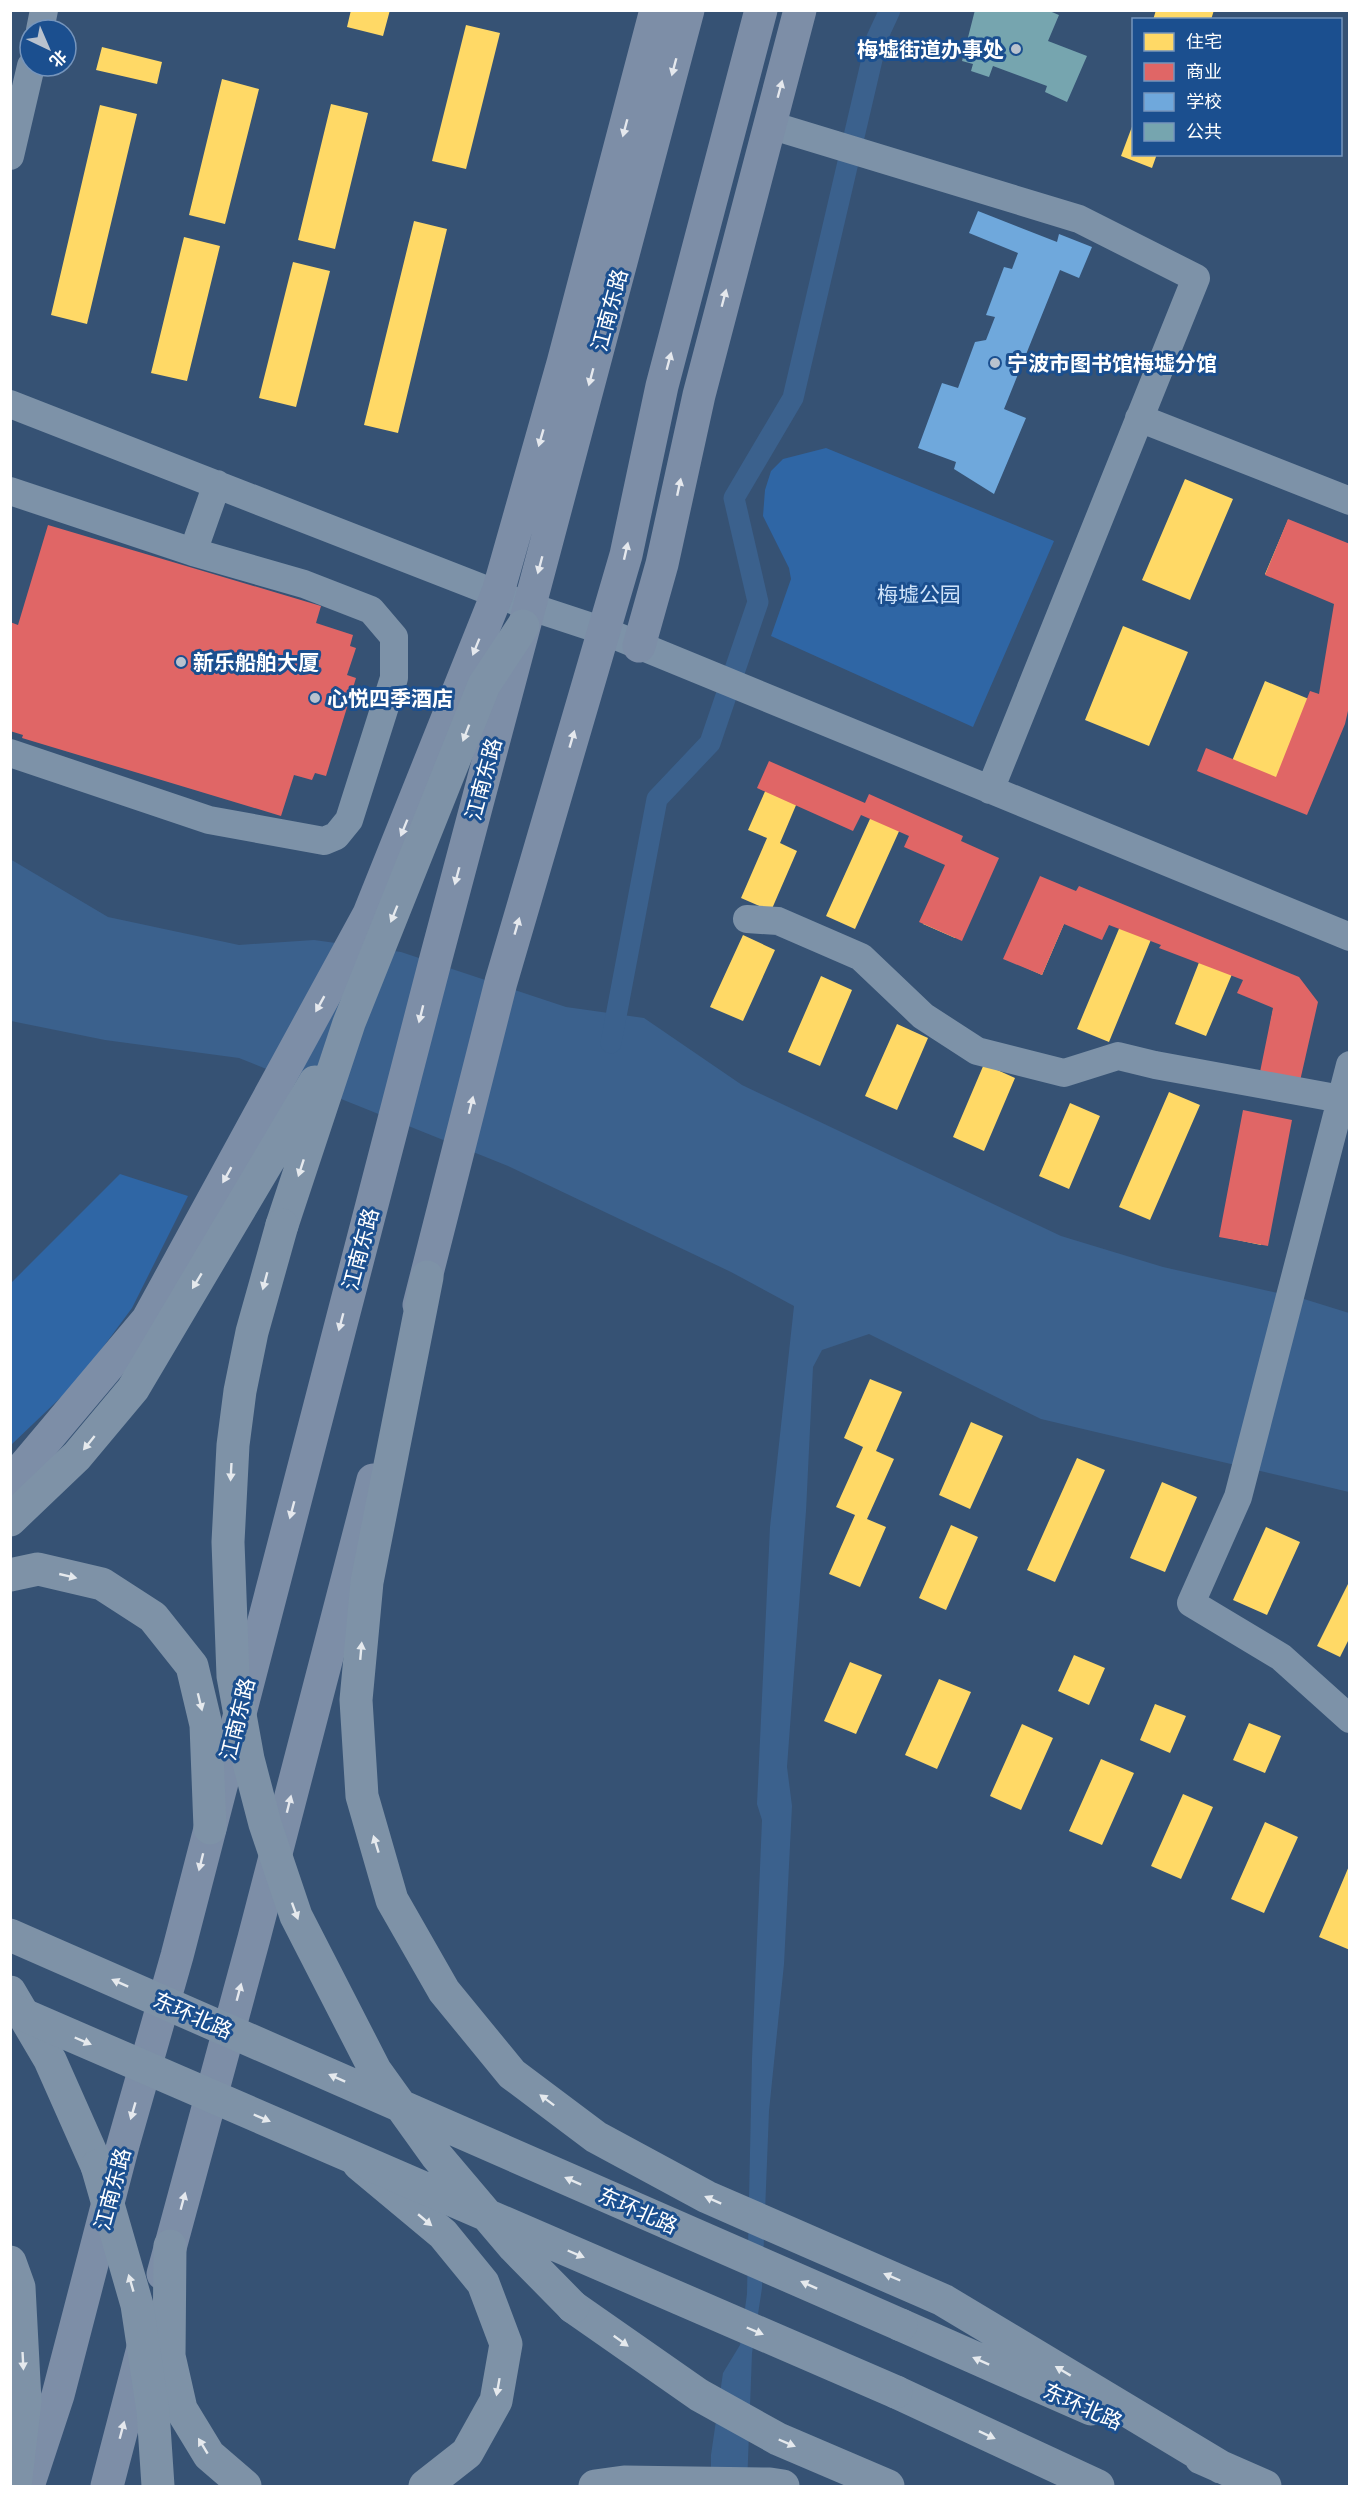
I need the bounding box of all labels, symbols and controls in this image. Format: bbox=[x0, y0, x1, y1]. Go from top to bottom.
north arrow bbox=[18, 18, 78, 78]
legend bbox=[1132, 18, 1342, 156]
text: 住宅 bbox=[1186, 31, 1222, 51]
place label: 梅墟街道办事处 bbox=[857, 37, 1004, 61]
marker: 梅墟街道办事处 bbox=[1009, 42, 1023, 56]
text: 北 bbox=[46, 47, 70, 71]
one-way arrow bbox=[668, 58, 678, 76]
text: 商业 bbox=[1186, 61, 1222, 81]
one-way arrow bbox=[775, 80, 785, 98]
text: 学校 bbox=[1186, 91, 1222, 111]
one-way arrow bbox=[620, 119, 629, 137]
text: 公共 bbox=[1186, 121, 1222, 141]
street label: 江南东路 bbox=[587, 266, 631, 354]
one-way arrow bbox=[720, 288, 730, 307]
place label: 宁波市图书馆梅墟分馆 bbox=[1007, 351, 1217, 375]
one-way arrow bbox=[664, 352, 674, 370]
marker: 宁波市图书馆梅墟分馆 bbox=[988, 356, 1002, 370]
one-way arrow bbox=[585, 368, 595, 386]
one-way arrow bbox=[536, 429, 545, 447]
one-way arrow bbox=[675, 477, 684, 496]
one-way arrow bbox=[622, 542, 632, 561]
one-way arrow bbox=[534, 556, 544, 575]
park label: 梅墟公园 bbox=[877, 582, 961, 606]
one-way arrow bbox=[471, 638, 481, 656]
place label: 新乐船舶大厦 bbox=[193, 650, 319, 674]
marker: 新乐船舶大厦 bbox=[174, 655, 188, 669]
place label: 心悦四季酒店 bbox=[327, 686, 453, 710]
marker: 心悦四季酒店 bbox=[308, 691, 322, 705]
one-way arrow bbox=[460, 724, 470, 742]
one-way arrow bbox=[568, 730, 577, 748]
street label: 江南东路 bbox=[461, 735, 505, 823]
one-way arrow bbox=[398, 819, 408, 837]
one-way arrow bbox=[452, 867, 462, 885]
one-way arrow bbox=[389, 905, 398, 923]
one-way arrow bbox=[513, 917, 522, 935]
one-way arrow bbox=[315, 995, 325, 1012]
one-way arrow bbox=[416, 1005, 426, 1023]
one-way arrow bbox=[466, 1095, 476, 1114]
one-way arrow bbox=[296, 1159, 305, 1177]
one-way arrow bbox=[222, 1167, 232, 1184]
street label: 江南东路 bbox=[338, 1205, 382, 1293]
one-way arrow bbox=[260, 1272, 270, 1290]
one-way arrow bbox=[191, 1273, 202, 1289]
one-way arrow bbox=[336, 1313, 346, 1331]
one-way arrow bbox=[83, 1435, 95, 1450]
one-way arrow bbox=[227, 1463, 236, 1482]
one-way arrow bbox=[286, 1501, 296, 1519]
one-way arrow bbox=[58, 1572, 77, 1582]
one-way arrow bbox=[356, 1641, 365, 1660]
street label: 江南东路 bbox=[215, 1675, 259, 1763]
one-way arrow bbox=[196, 1692, 206, 1711]
one-way arrow bbox=[284, 1795, 294, 1813]
one-way arrow bbox=[371, 1834, 380, 1852]
one-way arrow bbox=[195, 1853, 205, 1871]
one-way arrow bbox=[290, 1902, 300, 1920]
one-way arrow bbox=[111, 1978, 128, 1987]
one-way arrow bbox=[235, 1983, 244, 2001]
street label: 东环北路 bbox=[150, 1987, 236, 2043]
one-way arrow bbox=[75, 2036, 92, 2045]
one-way arrow bbox=[327, 2073, 345, 2083]
one-way arrow bbox=[539, 2094, 554, 2106]
one-way arrow bbox=[128, 2102, 137, 2120]
one-way arrow bbox=[254, 2113, 272, 2123]
street label: 江南东路 bbox=[90, 2145, 134, 2233]
one-way arrow bbox=[565, 2177, 582, 2186]
street label: 东环北路 bbox=[595, 2182, 681, 2238]
one-way arrow bbox=[178, 2192, 188, 2210]
one-way arrow bbox=[705, 2195, 722, 2204]
one-way arrow bbox=[417, 2213, 433, 2226]
one-way arrow bbox=[568, 2249, 586, 2259]
one-way arrow bbox=[884, 2273, 901, 2282]
one-way arrow bbox=[126, 2274, 135, 2292]
one-way arrow bbox=[800, 2280, 818, 2290]
one-way arrow bbox=[747, 2326, 765, 2336]
one-way arrow bbox=[612, 2335, 628, 2347]
one-way arrow bbox=[18, 2352, 27, 2371]
one-way arrow bbox=[973, 2356, 990, 2365]
one-way arrow bbox=[1055, 2366, 1071, 2377]
one-way arrow bbox=[494, 2378, 503, 2397]
street label: 东环北路 bbox=[1040, 2378, 1126, 2434]
one-way arrow bbox=[117, 2421, 127, 2439]
one-way arrow bbox=[978, 2430, 995, 2439]
one-way arrow bbox=[198, 2438, 209, 2454]
one-way arrow bbox=[778, 2438, 796, 2448]

